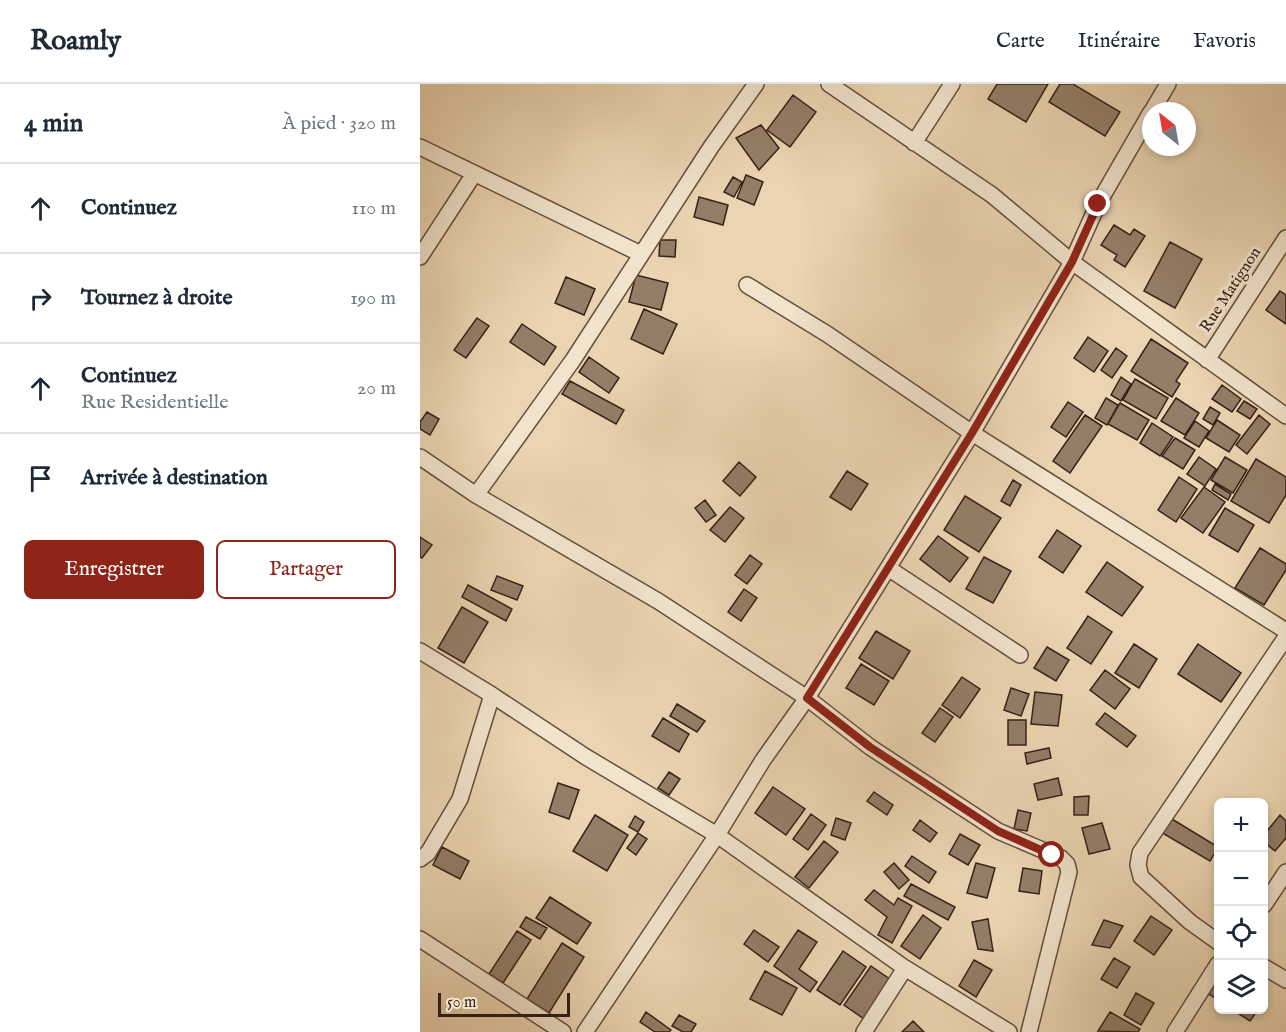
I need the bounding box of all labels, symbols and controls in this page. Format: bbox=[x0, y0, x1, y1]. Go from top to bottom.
text: Roamly bbox=[30, 24, 121, 59]
text: Carte bbox=[996, 28, 1045, 55]
text: Itinéraire bbox=[1078, 28, 1160, 55]
text: Favoris bbox=[1193, 28, 1256, 55]
north arrow bbox=[1142, 102, 1196, 156]
text: 4 min bbox=[24, 107, 83, 140]
text: À pied · 320 m bbox=[283, 111, 396, 136]
route end bbox=[1084, 190, 1110, 216]
icon: ahead bbox=[24, 192, 57, 225]
text: Continuez bbox=[81, 194, 177, 222]
text: 110 m bbox=[352, 196, 396, 221]
street label: Rue Matignon bbox=[1196, 243, 1266, 336]
icon: right bbox=[24, 282, 57, 315]
text: Tournez à droite bbox=[81, 284, 232, 312]
text: 190 m bbox=[350, 286, 396, 311]
text: Continuez bbox=[81, 362, 177, 390]
icon: ahead bbox=[24, 372, 57, 405]
text: 20 m bbox=[357, 376, 396, 401]
text: Rue Residentielle bbox=[81, 390, 228, 415]
icon: arrive bbox=[24, 462, 57, 495]
text: Arrivée à destination bbox=[81, 464, 268, 492]
button: Enregistrer bbox=[24, 540, 204, 599]
button: Partager bbox=[216, 540, 396, 599]
map controls bbox=[1214, 798, 1268, 1014]
button: + bbox=[1214, 798, 1268, 852]
route start bbox=[1038, 841, 1064, 867]
button: − bbox=[1214, 852, 1268, 906]
button: locate bbox=[1214, 906, 1268, 960]
button: layers bbox=[1214, 960, 1268, 1014]
scale bar bbox=[438, 990, 570, 1018]
text: 50 m bbox=[447, 993, 476, 1013]

